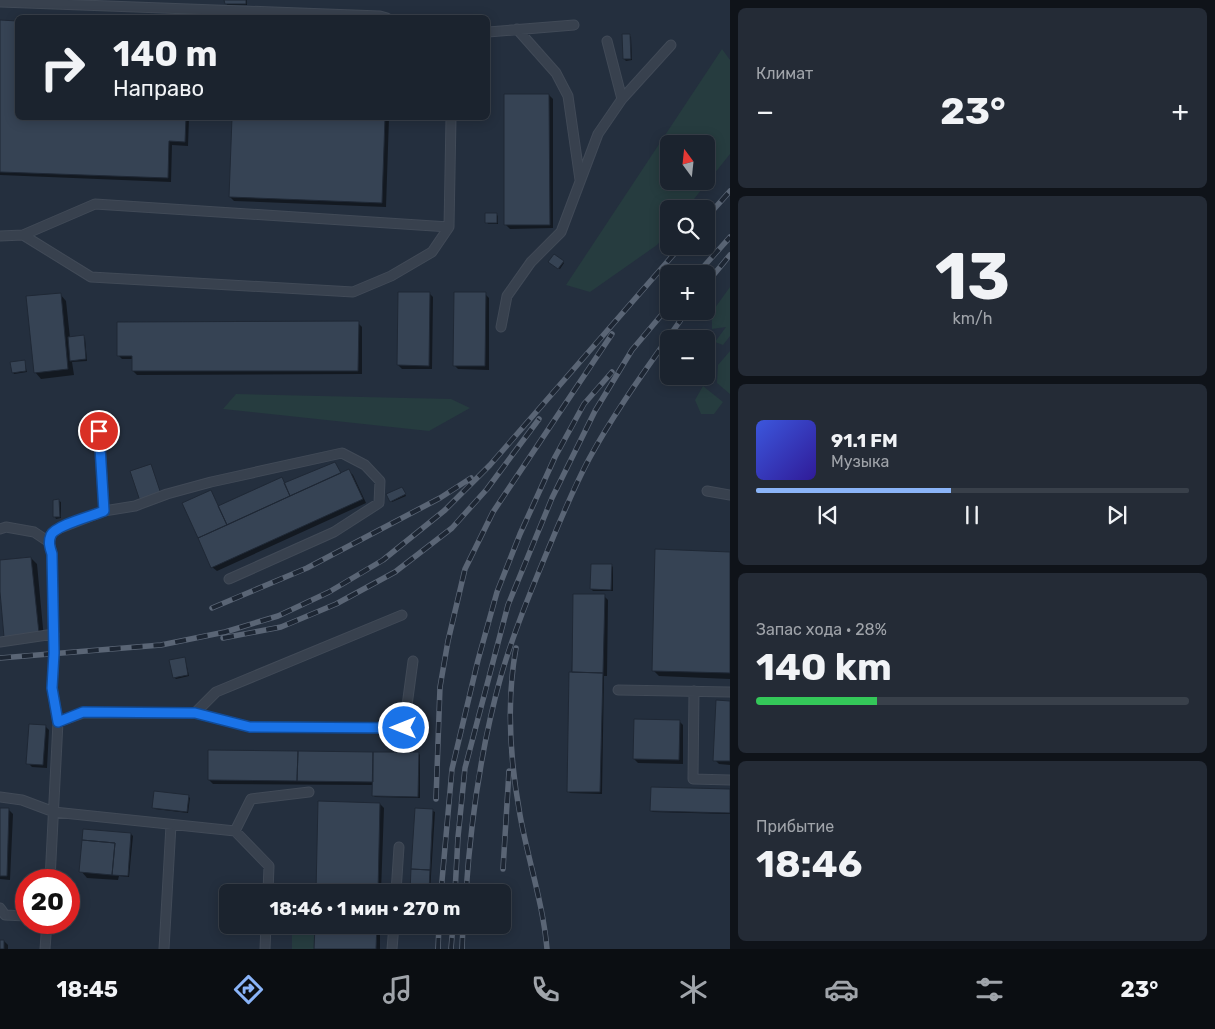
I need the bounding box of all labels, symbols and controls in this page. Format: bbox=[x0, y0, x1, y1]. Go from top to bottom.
text: 140 m bbox=[113, 33, 218, 75]
icon: right bbox=[30, 35, 95, 100]
text: Климат bbox=[756, 64, 813, 83]
text: Направо bbox=[113, 75, 204, 102]
text: 23° bbox=[940, 88, 1006, 134]
text: − bbox=[756, 95, 774, 128]
text: + bbox=[1172, 95, 1189, 128]
north arrow bbox=[660, 135, 715, 190]
map controls bbox=[660, 135, 715, 385]
button: search bbox=[660, 200, 715, 255]
text: 13 bbox=[935, 238, 1010, 315]
button: + bbox=[660, 265, 715, 320]
text: km/h bbox=[953, 309, 992, 328]
button: − bbox=[660, 330, 715, 385]
pin bbox=[78, 410, 120, 452]
icon: arrive bbox=[85, 417, 113, 445]
text: 91.1 FM bbox=[831, 429, 898, 452]
text: Музыка bbox=[831, 452, 889, 471]
icon: previous bbox=[814, 501, 842, 529]
icon: pause bbox=[958, 501, 986, 529]
icon: next bbox=[1103, 501, 1131, 529]
text: Запас хода · 28% bbox=[756, 620, 887, 639]
text: 140 km bbox=[756, 644, 892, 690]
position arrow bbox=[377, 701, 429, 753]
text: Прибытие bbox=[756, 817, 834, 836]
text: 18:46 bbox=[756, 841, 862, 887]
speed limit sign: 20 bbox=[15, 869, 80, 934]
text: 18:46 · 1 мин · 270 m bbox=[269, 897, 461, 920]
icon: directions bbox=[231, 972, 266, 1007]
icon: music bbox=[380, 972, 415, 1007]
icon: phone bbox=[528, 972, 563, 1007]
icon: climate bbox=[676, 972, 711, 1007]
icon: car bbox=[824, 972, 859, 1007]
icon: filters bbox=[972, 972, 1007, 1007]
text: 18:45 bbox=[57, 976, 118, 1003]
text: 23° bbox=[1121, 976, 1158, 1003]

